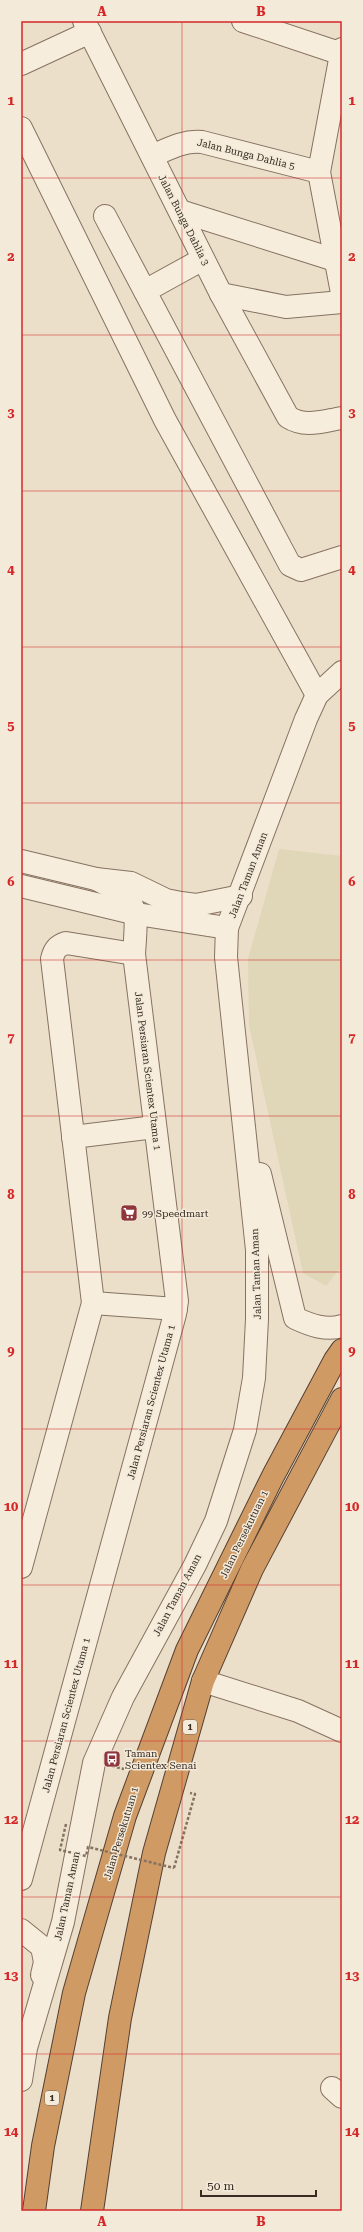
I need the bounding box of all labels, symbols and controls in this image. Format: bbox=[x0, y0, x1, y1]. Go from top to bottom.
text: A bbox=[97, 4, 107, 19]
text: B bbox=[256, 4, 266, 19]
text: 1 bbox=[7, 93, 15, 108]
text: 1 bbox=[348, 93, 356, 108]
street label: Jalan Bunga Dahlia 5 bbox=[196, 137, 296, 172]
street label: Jalan Bunga Dahlia 3 bbox=[156, 173, 212, 268]
text: 2 bbox=[7, 249, 15, 264]
text: 2 bbox=[348, 249, 356, 264]
text: 3 bbox=[7, 405, 15, 420]
text: 3 bbox=[348, 405, 356, 420]
text: 4 bbox=[7, 562, 15, 577]
text: 4 bbox=[348, 562, 356, 577]
text: 5 bbox=[7, 718, 15, 733]
text: 5 bbox=[348, 718, 356, 733]
street label: Jalan Taman Aman bbox=[227, 830, 270, 920]
text: 6 bbox=[7, 874, 15, 889]
text: 6 bbox=[348, 874, 356, 889]
street label: Jalan Persiaran Scientex Utama 1 bbox=[133, 991, 163, 1151]
text: 7 bbox=[7, 1030, 15, 1045]
text: 7 bbox=[348, 1030, 356, 1045]
text: 8 bbox=[7, 1187, 15, 1202]
text: 8 bbox=[348, 1187, 356, 1202]
supermarket icon: 99 Speedmart bbox=[119, 1203, 139, 1223]
place label: 99 Speedmart bbox=[142, 1208, 209, 1219]
street label: Jalan Taman Aman bbox=[249, 1228, 263, 1320]
street label: Jalan Persiaran Scientex Utama 1 bbox=[125, 1323, 177, 1481]
text: 9 bbox=[7, 1343, 15, 1358]
text: 9 bbox=[348, 1343, 356, 1358]
street label: Jalan Persekutuan 1 bbox=[218, 1488, 270, 1580]
text: 10 bbox=[4, 1499, 18, 1514]
text: 10 bbox=[345, 1499, 359, 1514]
street label: Jalan Taman Aman bbox=[151, 1552, 204, 1638]
street label: Jalan Persiaran Scientex Utama 1 bbox=[40, 1636, 92, 1794]
text: 11 bbox=[4, 1656, 18, 1671]
text: 11 bbox=[345, 1656, 359, 1671]
road number: 1 bbox=[183, 1720, 197, 1734]
place label: Taman Scientex Senai bbox=[125, 1748, 196, 1771]
bus stop icon: Taman Scientex Senai bbox=[102, 1749, 122, 1769]
street label: Jalan Persekutuan 1 bbox=[102, 1785, 141, 1881]
text: 12 bbox=[4, 1812, 18, 1827]
text: 12 bbox=[345, 1812, 359, 1827]
street label: Jalan Taman Aman bbox=[52, 1850, 82, 1942]
text: 13 bbox=[4, 1968, 18, 1983]
text: 13 bbox=[345, 1968, 359, 1983]
road number: 1 bbox=[45, 2091, 59, 2105]
text: 14 bbox=[4, 2124, 19, 2139]
text: 14 bbox=[345, 2124, 360, 2139]
scale bar bbox=[201, 2172, 316, 2198]
text: 50 m bbox=[207, 2179, 234, 2193]
text: A bbox=[97, 2214, 107, 2229]
text: B bbox=[256, 2214, 266, 2229]

